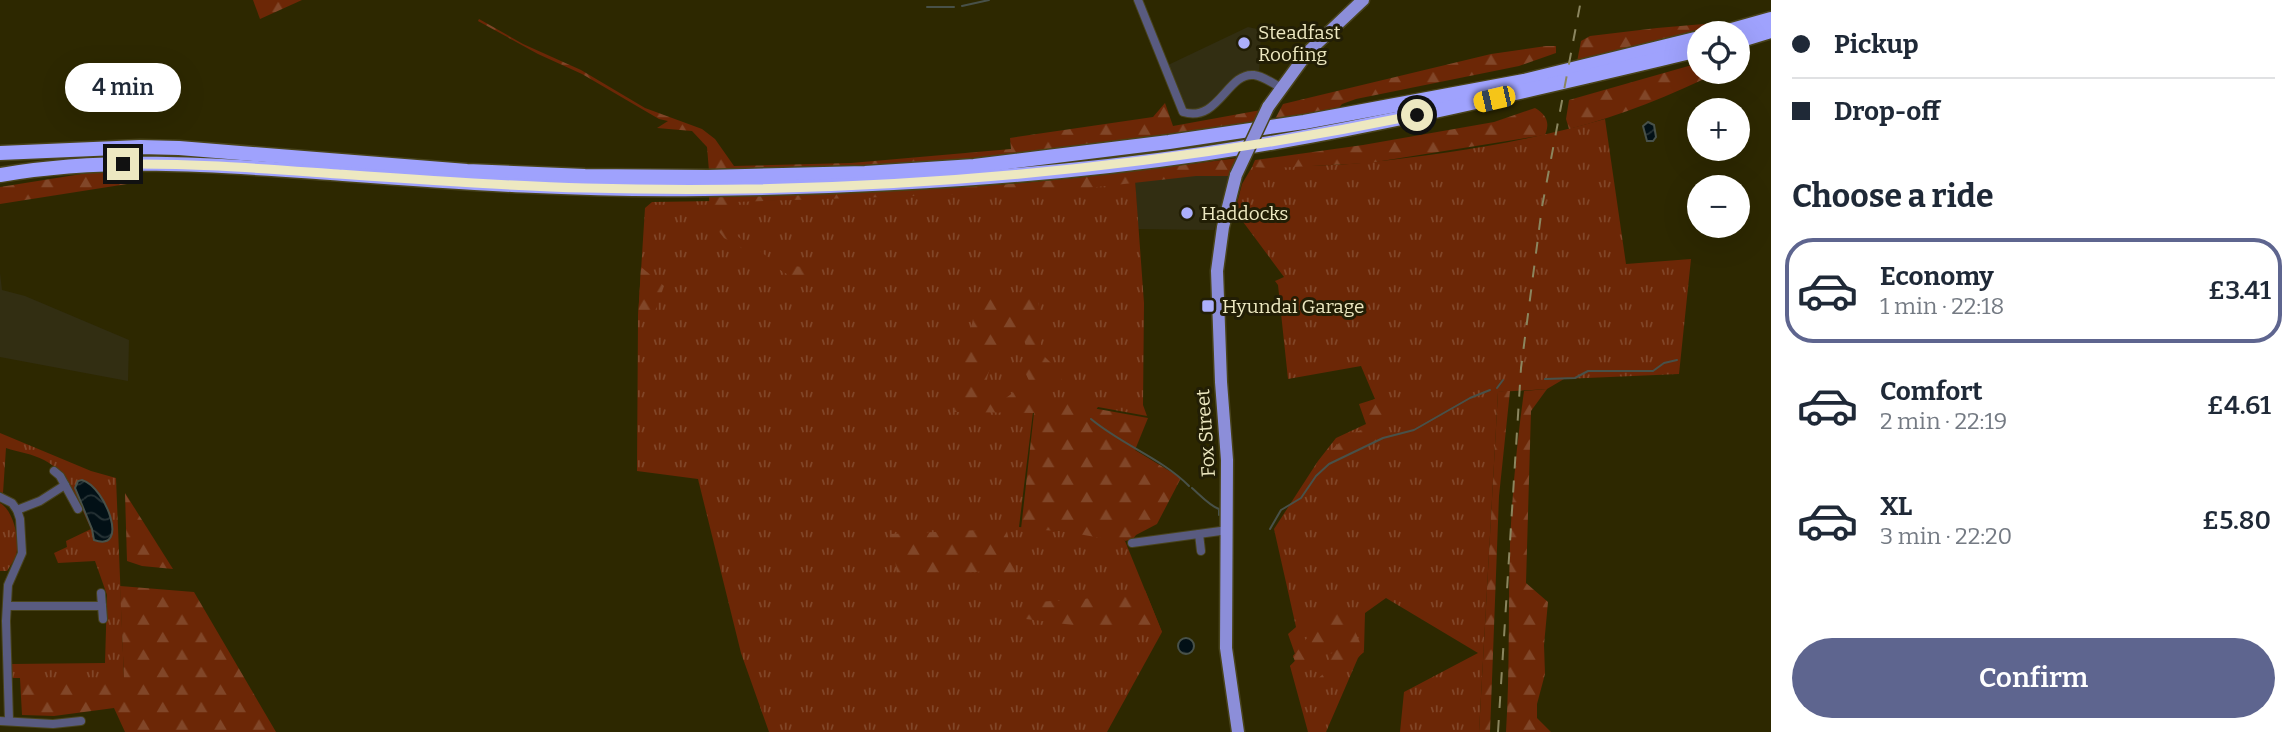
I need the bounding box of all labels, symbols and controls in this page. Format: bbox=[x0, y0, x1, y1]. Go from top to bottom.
place label: Steadfast Roofing bbox=[1258, 21, 1341, 66]
map controls bbox=[1687, 21, 1750, 238]
button: locate bbox=[1687, 21, 1750, 84]
text: Pickup bbox=[1834, 29, 1919, 60]
marker: Steadfast Roofing bbox=[1236, 35, 1252, 51]
callout: 4 min bbox=[65, 62, 181, 111]
text: 4 min bbox=[92, 73, 154, 101]
car bbox=[1472, 84, 1517, 114]
text: Drop-off bbox=[1834, 96, 1940, 127]
button: + bbox=[1687, 98, 1750, 161]
route start bbox=[1401, 99, 1433, 131]
route end bbox=[107, 148, 139, 180]
button: − bbox=[1687, 175, 1750, 238]
text: Choose a ride bbox=[1792, 177, 1993, 215]
place label: Haddocks bbox=[1201, 202, 1288, 225]
marker: Haddocks bbox=[1179, 205, 1195, 221]
icon: car bbox=[1796, 259, 1859, 322]
text: Economy bbox=[1880, 261, 1994, 292]
text: £3.41 bbox=[2208, 275, 2271, 306]
text: 1 min · 22:18 bbox=[1880, 292, 2004, 320]
place label: Hyundai Garage bbox=[1222, 295, 1365, 318]
marker: Hyundai Garage bbox=[1200, 298, 1216, 314]
icon: car bbox=[1796, 374, 1859, 437]
text: Comfort bbox=[1880, 376, 1983, 407]
street label: Fox Street bbox=[1191, 388, 1220, 478]
text: £4.61 bbox=[2207, 390, 2271, 421]
text: 2 min · 22:19 bbox=[1880, 407, 2007, 435]
icon: car bbox=[1796, 489, 1859, 552]
text: XL bbox=[1880, 491, 1912, 522]
text: £5.80 bbox=[2202, 505, 2271, 536]
text: 3 min · 22:20 bbox=[1880, 522, 2012, 550]
button: Confirm bbox=[1792, 638, 2275, 718]

